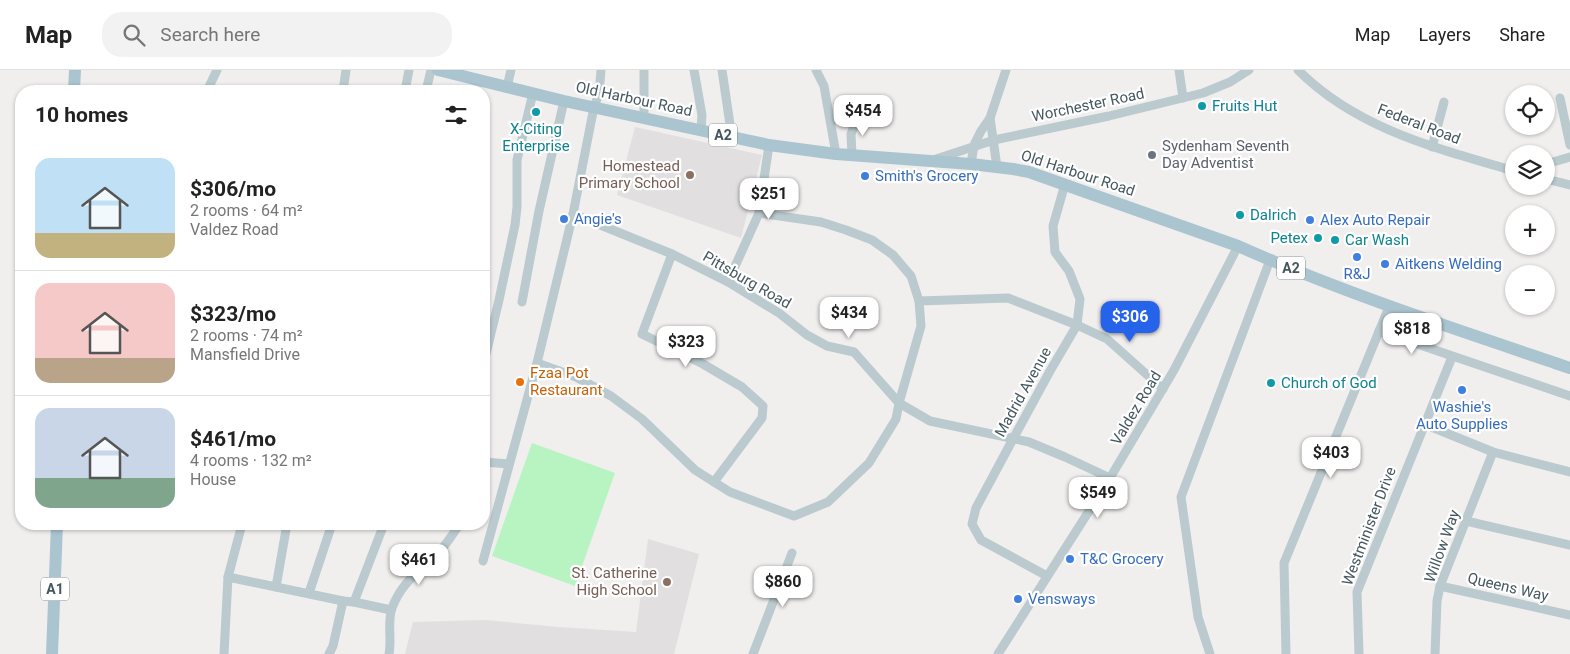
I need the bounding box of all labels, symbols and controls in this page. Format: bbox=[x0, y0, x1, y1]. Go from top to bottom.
search box bbox=[102, 12, 452, 57]
text: Map bbox=[25, 21, 72, 49]
icon: search bbox=[120, 21, 148, 49]
text: Search here bbox=[160, 23, 260, 46]
text: Map bbox=[1355, 24, 1390, 45]
text: Layers bbox=[1418, 24, 1471, 45]
text: Share bbox=[1499, 24, 1545, 45]
street label: Old Harbour Road bbox=[574, 78, 694, 120]
street label: Worchester Road bbox=[1030, 84, 1146, 126]
map controls bbox=[1505, 85, 1555, 315]
button: locate bbox=[1505, 85, 1555, 135]
pin: $454 bbox=[833, 94, 893, 137]
place label: Fruits Hut bbox=[1212, 97, 1277, 115]
marker: Fruits Hut bbox=[1196, 100, 1208, 112]
street label: Federal Road bbox=[1375, 100, 1463, 148]
icon: filters bbox=[442, 101, 470, 129]
text: $454 bbox=[845, 101, 881, 120]
text: 10 homes bbox=[35, 103, 128, 127]
marker: X-Citing Enterprise bbox=[530, 106, 542, 118]
place label: X-Citing Enterprise bbox=[502, 120, 570, 155]
road number: A2 bbox=[709, 124, 737, 146]
place label: Sydenham Seventh Day Adventist bbox=[1162, 137, 1289, 172]
button: layers bbox=[1505, 145, 1555, 195]
street label: Old Harbour Road bbox=[1019, 146, 1137, 200]
marker: Sydenham Seventh Day Adventist bbox=[1146, 149, 1158, 161]
place label: Homestead Primary School bbox=[579, 157, 680, 192]
place label: Smith's Grocery bbox=[875, 167, 978, 185]
marker: Homestead Primary School bbox=[684, 169, 696, 181]
marker: Smith's Grocery bbox=[859, 170, 871, 182]
text: $306/mo bbox=[190, 177, 276, 201]
icon: home bbox=[75, 178, 135, 238]
pin: $251 bbox=[739, 178, 799, 220]
text: $251 bbox=[751, 184, 787, 203]
text: 2 rooms · 64 m² bbox=[190, 201, 303, 220]
button: + bbox=[1505, 205, 1555, 255]
place label: Dalrich bbox=[1250, 206, 1297, 224]
marker: Dalrich bbox=[1234, 209, 1246, 221]
place label: Angie's bbox=[574, 210, 622, 228]
place label: Alex Auto Repair bbox=[1320, 211, 1430, 229]
marker: Angie's bbox=[558, 213, 570, 225]
marker: Alex Auto Repair bbox=[1304, 214, 1316, 226]
text: Valdez Road bbox=[190, 220, 279, 239]
place label: Petex bbox=[1270, 229, 1309, 247]
place label: Car Wash bbox=[1345, 231, 1409, 249]
marker: Petex bbox=[1312, 232, 1324, 244]
marker: Car Wash bbox=[1329, 234, 1341, 246]
street label: Pittsburg Road bbox=[700, 247, 794, 313]
marker: R&J bbox=[1351, 251, 1363, 263]
place label: Aitkens Welding bbox=[1395, 255, 1502, 273]
road number: A2 bbox=[1277, 257, 1305, 280]
marker: Aitkens Welding bbox=[1379, 258, 1391, 270]
place label: R&J bbox=[1344, 265, 1370, 283]
button: − bbox=[1505, 265, 1555, 315]
pin: $434 bbox=[819, 296, 879, 339]
pin: $306 bbox=[1100, 300, 1160, 343]
text: $323/mo bbox=[190, 302, 276, 326]
icon: home bbox=[75, 303, 135, 363]
text: $434 bbox=[831, 303, 867, 322]
text: $306 bbox=[1112, 307, 1148, 326]
pin: $818 bbox=[1382, 312, 1442, 355]
text: $818 bbox=[1394, 319, 1430, 338]
text: 2 rooms · 74 m² bbox=[190, 326, 303, 345]
pin: $323 bbox=[656, 326, 716, 368]
text: $323 bbox=[668, 332, 704, 351]
street label: Madrid Avenue bbox=[991, 344, 1055, 440]
text: Mansfield Drive bbox=[190, 345, 300, 364]
place label: Fzaa Pot Restaurant bbox=[530, 364, 603, 399]
street label: Valdez Road bbox=[1107, 368, 1165, 448]
place label: Church of God bbox=[1281, 374, 1377, 392]
marker: Fzaa Pot Restaurant bbox=[514, 376, 526, 388]
marker: Church of God bbox=[1265, 377, 1277, 389]
marker: Washie's Auto Supplies bbox=[1456, 384, 1468, 396]
place label: Washie's Auto Supplies bbox=[1416, 398, 1508, 433]
text: $461/mo bbox=[190, 427, 276, 451]
icon: home bbox=[75, 428, 135, 488]
pin: $403 bbox=[1301, 436, 1361, 479]
text: $403 bbox=[1313, 443, 1349, 462]
text: 4 rooms · 132 m² bbox=[190, 451, 312, 470]
street label: Westminister Drive bbox=[1338, 464, 1400, 588]
text: House bbox=[190, 470, 236, 489]
pin: $549 bbox=[1068, 476, 1128, 519]
text: $549 bbox=[1080, 483, 1116, 502]
street label: Willow Way bbox=[1421, 507, 1463, 585]
pin: $461 bbox=[389, 544, 449, 586]
text: $461 bbox=[401, 550, 437, 569]
place label: T&C Grocery bbox=[1080, 550, 1164, 568]
marker: T&C Grocery bbox=[1064, 553, 1076, 565]
place label: St. Catherine High School bbox=[571, 564, 657, 599]
pin: $860 bbox=[753, 566, 813, 608]
street label: Queens Way bbox=[1466, 569, 1550, 605]
text: $860 bbox=[765, 572, 801, 591]
marker: St. Catherine High School bbox=[661, 576, 673, 588]
road number: A1 bbox=[41, 578, 69, 600]
place label: Vensways bbox=[1028, 590, 1095, 608]
marker: Vensways bbox=[1012, 593, 1024, 605]

